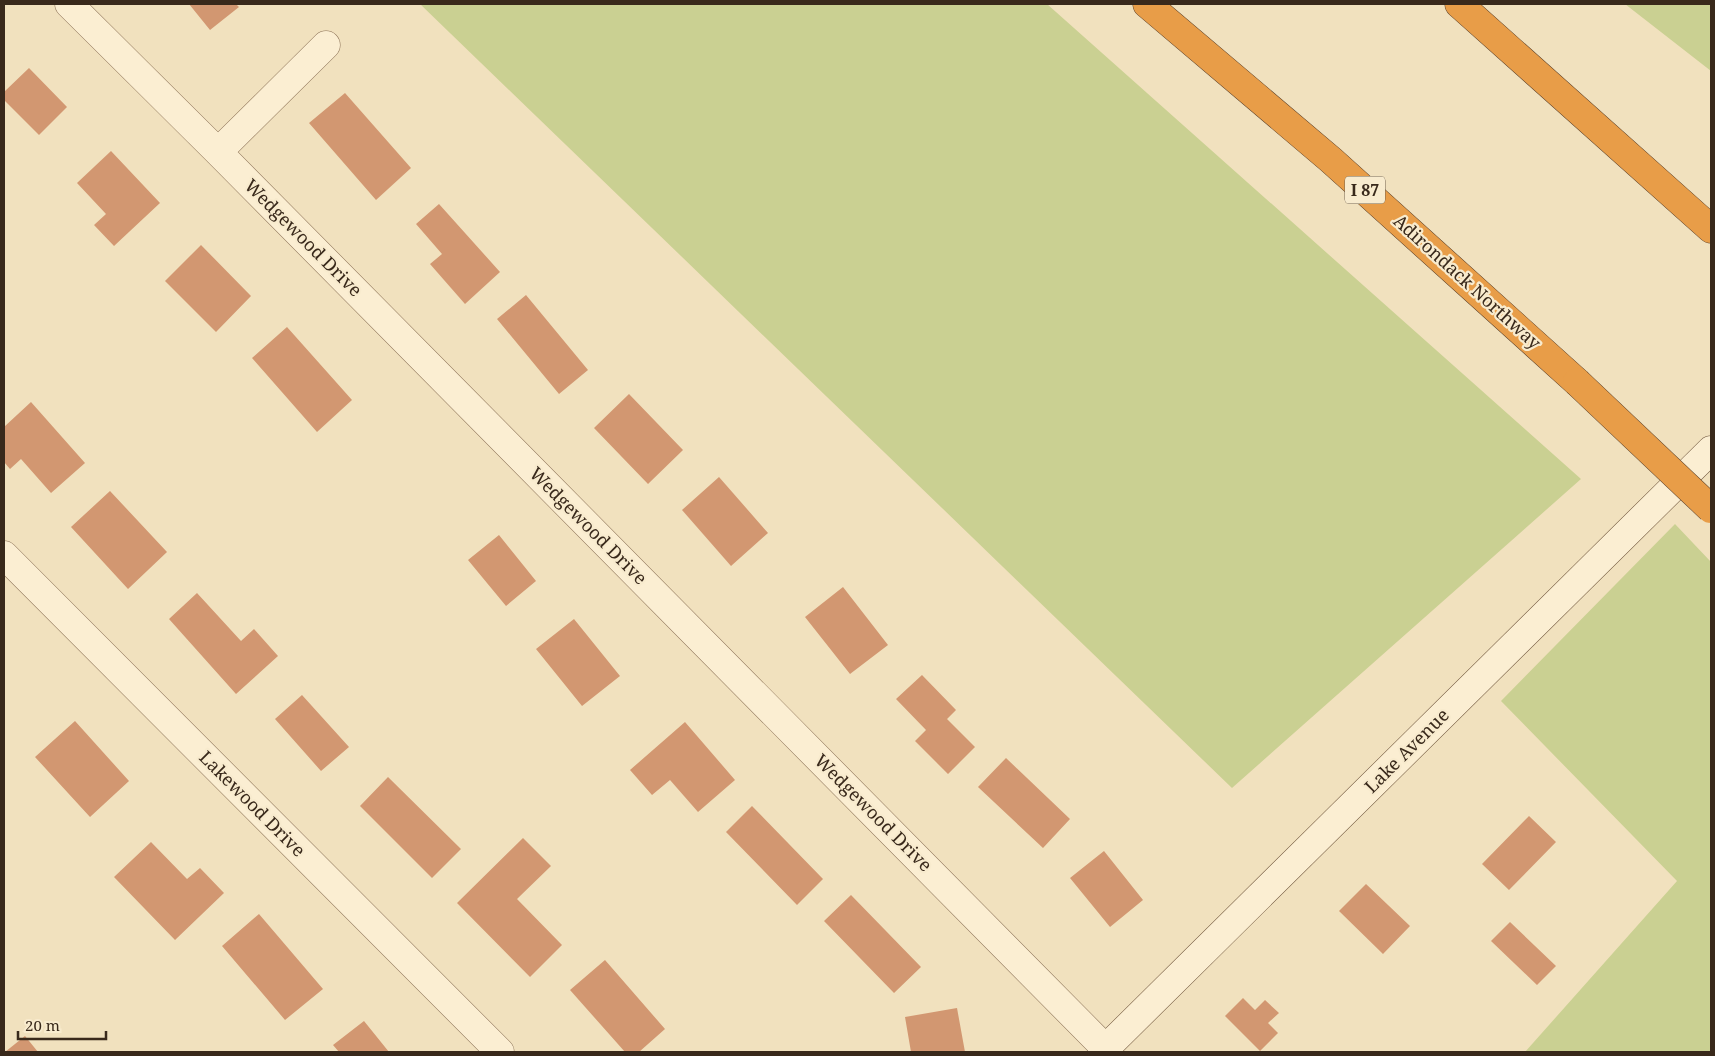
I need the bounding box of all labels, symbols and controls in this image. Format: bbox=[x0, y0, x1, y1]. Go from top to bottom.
street label: Wedgewood Drive bbox=[240, 173, 368, 301]
road number: I 87 bbox=[1345, 176, 1385, 204]
street label: Adirondack Northway bbox=[1389, 209, 1547, 355]
street label: Wedgewood Drive bbox=[525, 461, 653, 589]
street label: Lake Avenue bbox=[1359, 703, 1454, 798]
street label: Lakewood Drive bbox=[195, 745, 311, 861]
street label: Wedgewood Drive bbox=[810, 748, 938, 876]
scale bar bbox=[18, 1008, 105, 1040]
text: 20 m bbox=[25, 1015, 60, 1035]

